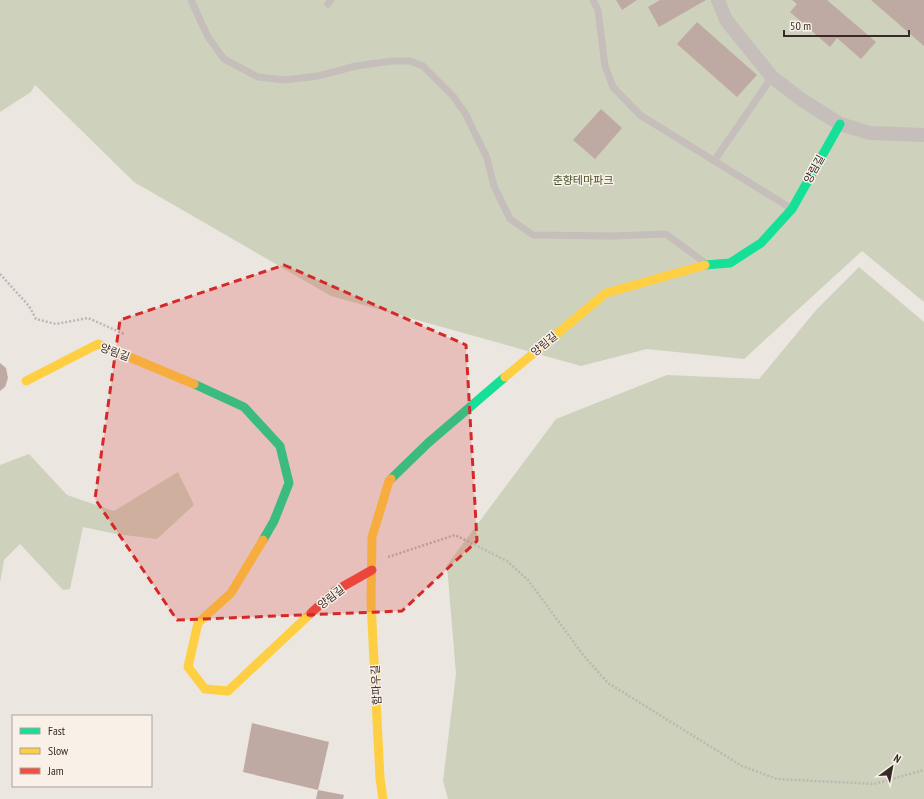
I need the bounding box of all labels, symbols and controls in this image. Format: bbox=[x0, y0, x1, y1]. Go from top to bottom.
scale bar bbox=[784, 12, 909, 38]
text: 50 m bbox=[790, 18, 811, 33]
street label: 양림길 bbox=[801, 152, 827, 186]
park label: 춘향테마파크 bbox=[553, 173, 613, 187]
street label: 양림길 bbox=[528, 329, 560, 359]
street label: 양림길 bbox=[98, 340, 132, 364]
street label: 양림길 bbox=[315, 582, 347, 612]
street label: 함파우길 bbox=[368, 664, 384, 706]
legend bbox=[12, 715, 152, 787]
text: Fast bbox=[48, 723, 66, 738]
text: Slow bbox=[48, 743, 69, 758]
north arrow bbox=[872, 747, 912, 787]
text: N bbox=[891, 751, 904, 766]
text: Jam bbox=[47, 763, 64, 778]

